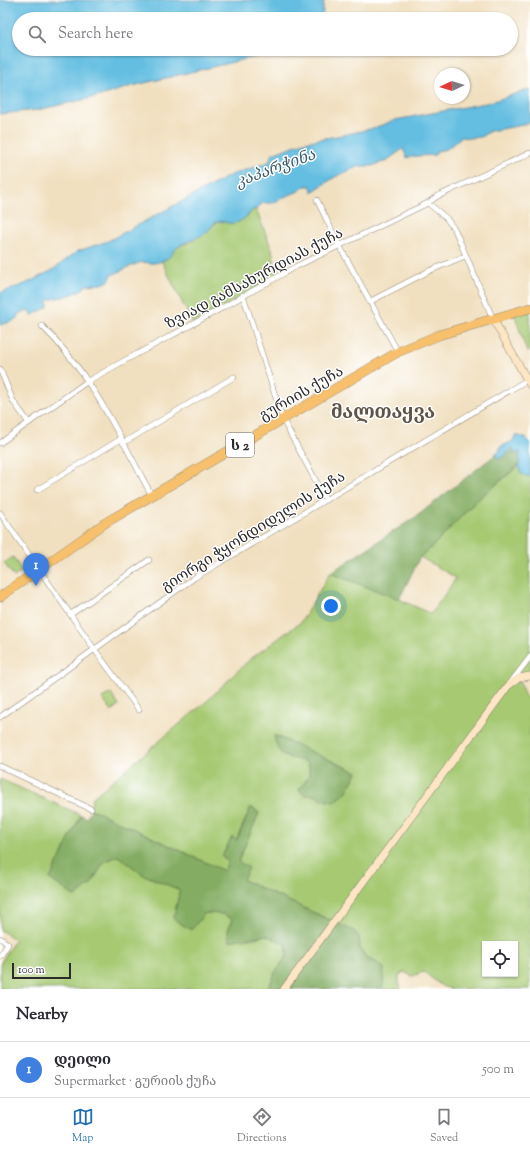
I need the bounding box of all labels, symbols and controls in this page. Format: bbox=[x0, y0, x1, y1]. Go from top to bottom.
search box bbox=[12, 12, 518, 56]
icon: search bbox=[26, 23, 48, 45]
text: Search here bbox=[58, 24, 133, 45]
north arrow bbox=[434, 68, 470, 104]
water label: კაპარჭინა bbox=[233, 144, 320, 194]
street label: ზვიად გამსახურდიას ქუჩა bbox=[162, 223, 347, 335]
street label: გურიის ქუჩა bbox=[256, 362, 348, 427]
district label: მალთაყვა bbox=[331, 400, 435, 427]
road number: ს 2 bbox=[226, 433, 254, 457]
street label: გიორგი ჭყონდიდელის ქუჩა bbox=[158, 467, 350, 598]
pin: 1 bbox=[23, 553, 49, 586]
your location bbox=[321, 596, 341, 616]
map controls bbox=[482, 941, 518, 977]
button: locate bbox=[482, 941, 518, 977]
scale bar bbox=[12, 961, 71, 980]
text: 100 m bbox=[18, 962, 45, 978]
text: Nearby bbox=[16, 1003, 68, 1027]
text: დეილი bbox=[54, 1050, 111, 1071]
text: 1 bbox=[27, 1061, 31, 1079]
text: 500 m bbox=[482, 1061, 514, 1079]
text: Supermarket · გურიის ქუჩა bbox=[54, 1073, 216, 1091]
tab: Map bbox=[72, 1106, 94, 1146]
tab: Directions bbox=[237, 1106, 287, 1146]
tab: Saved bbox=[430, 1106, 458, 1146]

